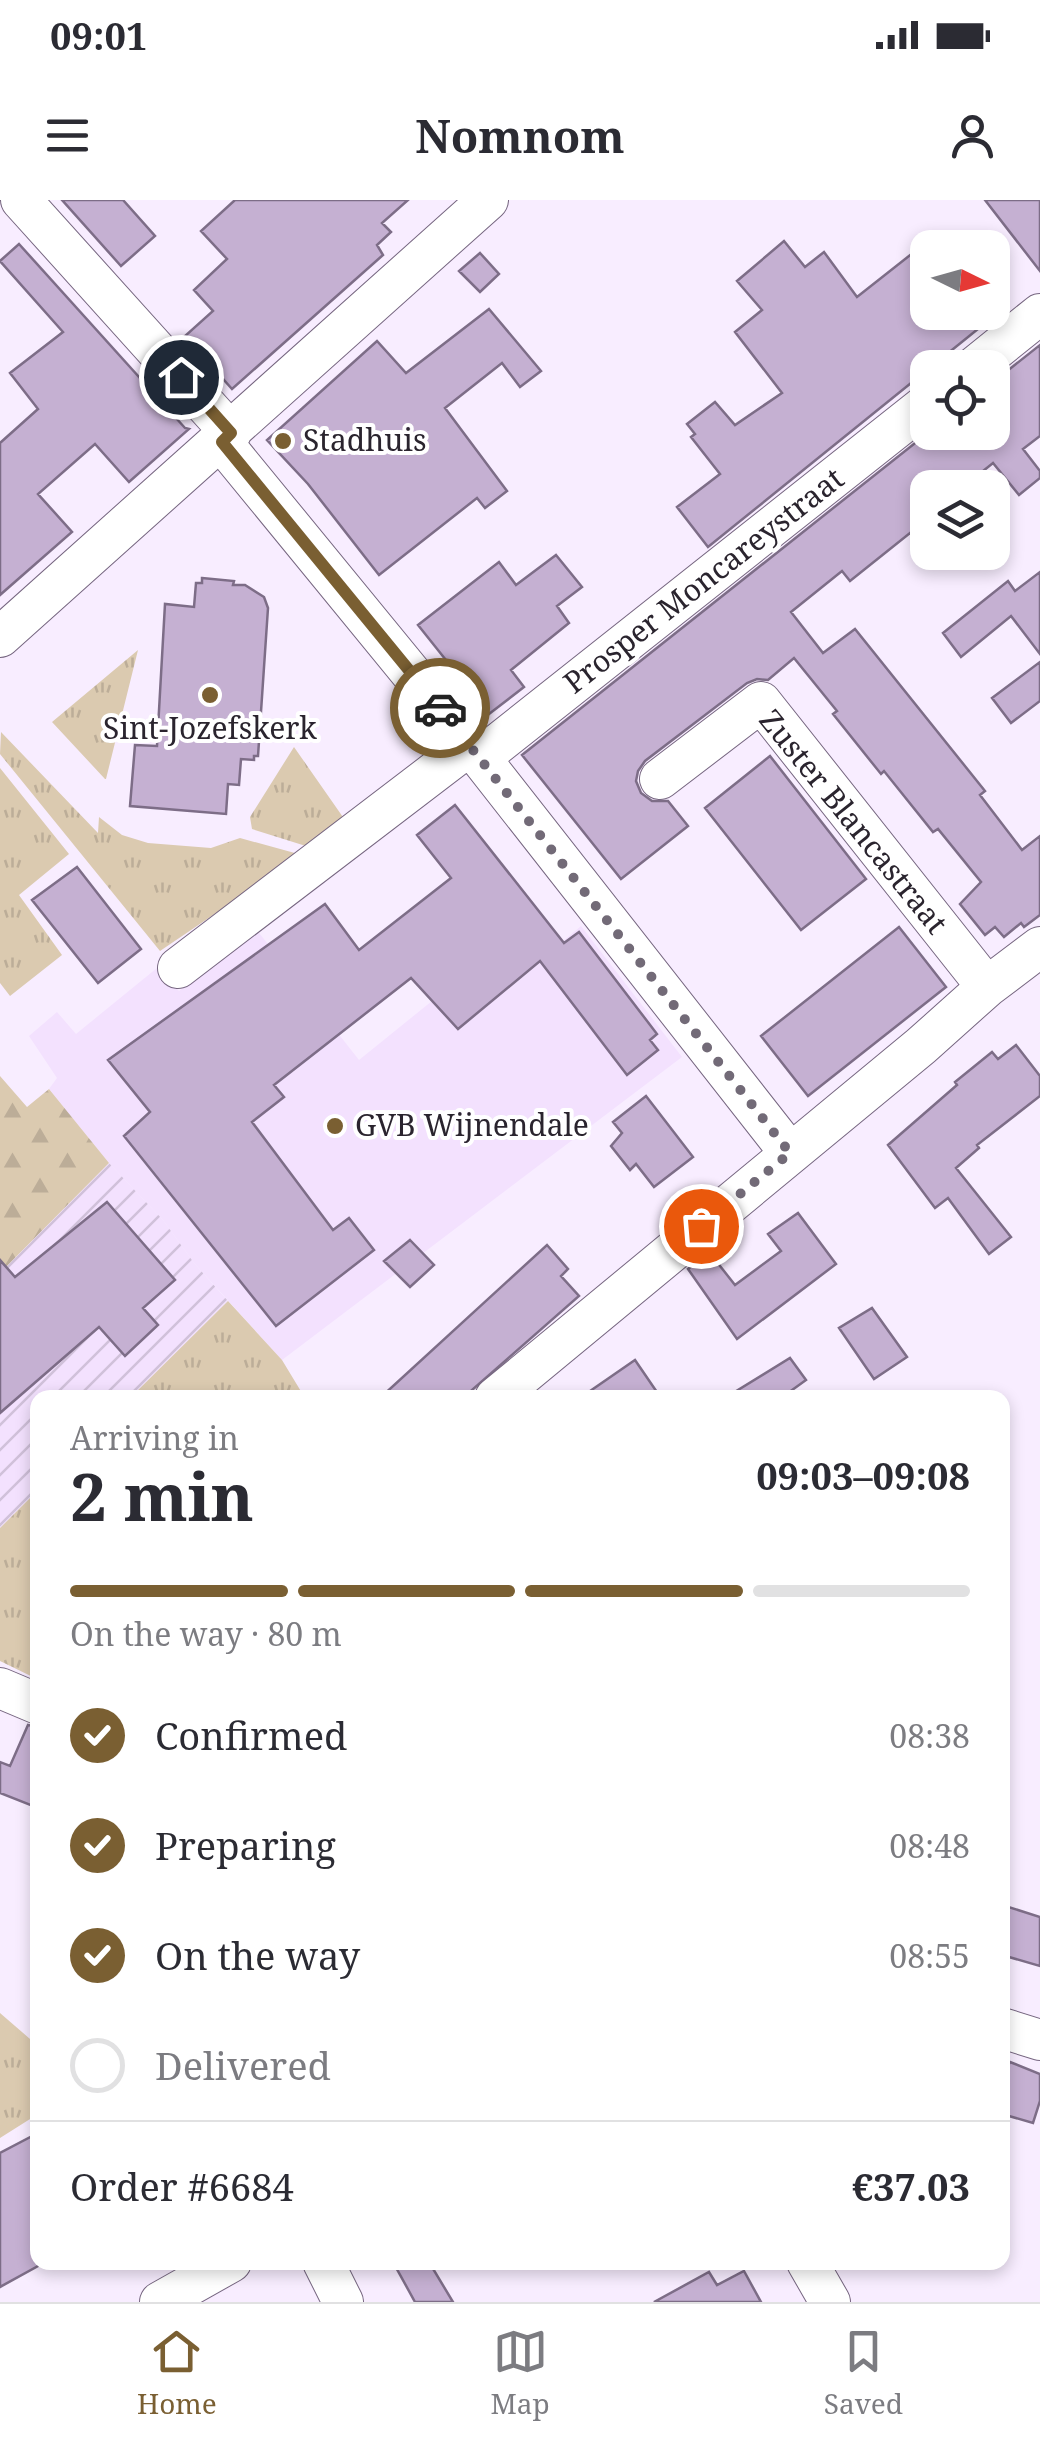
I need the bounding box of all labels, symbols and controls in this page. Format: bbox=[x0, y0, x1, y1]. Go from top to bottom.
text: 09:01 bbox=[50, 9, 147, 61]
text: Nomnom bbox=[415, 105, 625, 166]
icon: menu bbox=[40, 108, 95, 163]
icon: person bbox=[945, 108, 1000, 163]
north arrow bbox=[910, 230, 1010, 330]
map controls bbox=[910, 230, 1010, 570]
pin bbox=[139, 335, 224, 420]
icon: home bbox=[154, 350, 209, 405]
button: locate bbox=[910, 350, 1010, 450]
place label: Stadhuis bbox=[303, 419, 426, 460]
marker: Stadhuis bbox=[272, 430, 294, 452]
street label: Prosper Moncareystraat bbox=[555, 457, 852, 702]
button: layers bbox=[910, 470, 1010, 570]
courier bbox=[390, 658, 490, 758]
icon: car bbox=[413, 681, 468, 736]
marker: Sint-Jozefskerk bbox=[199, 684, 221, 706]
street label: Zuster Blancastraat bbox=[751, 700, 957, 942]
place label: Sint-Jozefskerk bbox=[103, 707, 317, 748]
place label: GVB Wijnendale bbox=[355, 1104, 589, 1145]
marker: GVB Wijnendale bbox=[324, 1115, 346, 1137]
pin bbox=[659, 1184, 744, 1269]
icon: bag bbox=[674, 1199, 729, 1254]
text: Arriving in bbox=[70, 1416, 239, 1459]
text: 09:03–09:08 bbox=[756, 1449, 970, 1501]
text: 2 min bbox=[70, 1452, 254, 1540]
text: On the way · 80 m bbox=[70, 1612, 342, 1655]
icon: check bbox=[70, 1708, 125, 1763]
text: Confirmed bbox=[155, 1709, 347, 1761]
text: 08:38 bbox=[889, 1714, 970, 1757]
icon: check bbox=[70, 1818, 125, 1873]
text: Preparing bbox=[155, 1819, 336, 1871]
text: 08:48 bbox=[889, 1824, 970, 1867]
icon: check bbox=[70, 1928, 125, 1983]
text: On the way bbox=[155, 1929, 360, 1981]
text: 08:55 bbox=[889, 1934, 970, 1977]
text: Delivered bbox=[155, 2039, 331, 2091]
text: Order #6684 bbox=[70, 2160, 294, 2212]
text: €37.03 bbox=[852, 2160, 970, 2212]
tab: Home bbox=[137, 2324, 217, 2422]
tab: Map bbox=[491, 2324, 550, 2422]
tab: Saved bbox=[824, 2324, 903, 2422]

